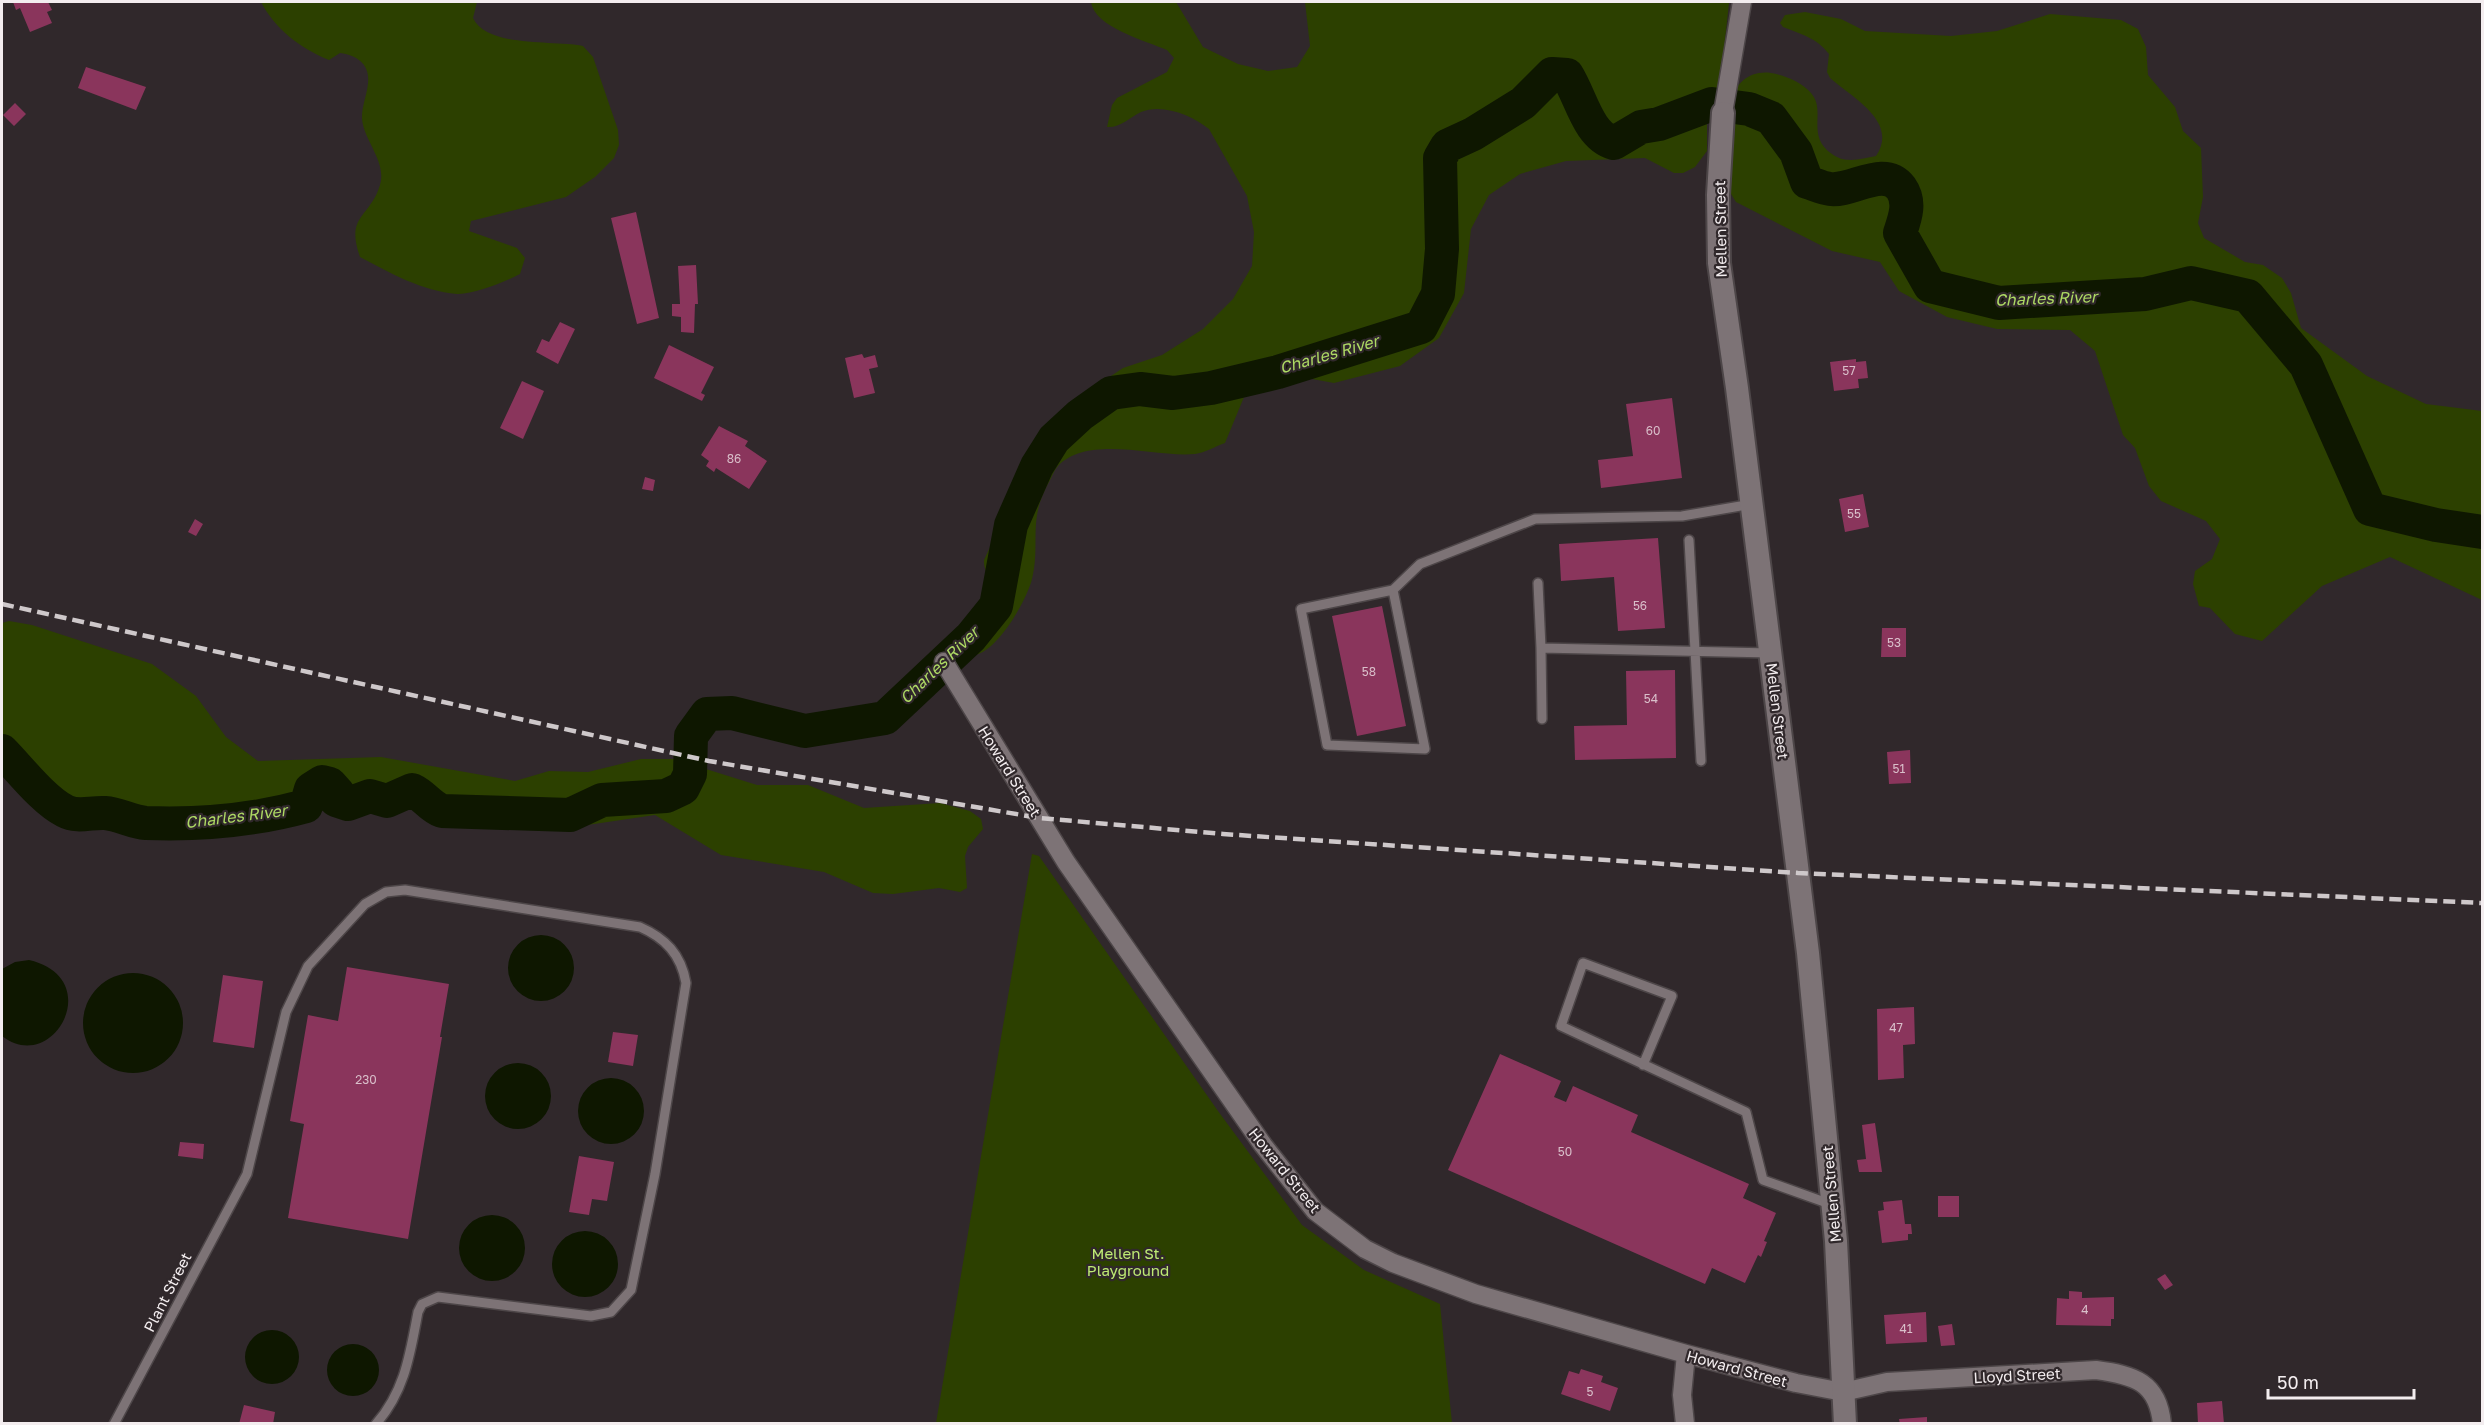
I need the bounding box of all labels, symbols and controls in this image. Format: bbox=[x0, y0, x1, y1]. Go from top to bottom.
street label: Mellen Street bbox=[1710, 180, 1730, 278]
water label: Charles River bbox=[1995, 286, 2100, 310]
water label: Charles River bbox=[1277, 330, 1383, 378]
house number: 57 bbox=[1842, 363, 1856, 378]
house number: 60 bbox=[1646, 423, 1660, 438]
house number: 86 bbox=[727, 451, 741, 466]
house number: 55 bbox=[1847, 506, 1861, 521]
house number: 56 bbox=[1633, 598, 1647, 613]
water label: Charles River bbox=[895, 620, 985, 708]
house number: 53 bbox=[1887, 635, 1901, 650]
street label: Mellen Street bbox=[1763, 662, 1793, 760]
house number: 58 bbox=[1362, 664, 1376, 679]
house number: 54 bbox=[1644, 691, 1658, 706]
street label: Howard Street bbox=[975, 722, 1045, 820]
house number: 51 bbox=[1893, 761, 1906, 776]
water label: Charles River bbox=[184, 800, 291, 832]
house number: 47 bbox=[1889, 1020, 1903, 1035]
house number: 230 bbox=[355, 1072, 377, 1087]
street label: Howard Street bbox=[1245, 1124, 1325, 1216]
house number: 50 bbox=[1558, 1144, 1572, 1159]
street label: Mellen Street bbox=[1818, 1145, 1844, 1243]
park label: Mellen St. Playground bbox=[1087, 1244, 1169, 1279]
street label: Plant Street bbox=[139, 1249, 195, 1335]
house number: 4 bbox=[2081, 1302, 2089, 1317]
house number: 41 bbox=[1899, 1321, 1913, 1336]
street label: Howard Street bbox=[1685, 1346, 1789, 1390]
scale bar bbox=[2268, 1362, 2414, 1400]
street label: Lloyd Street bbox=[1973, 1364, 2061, 1386]
text: 50 m bbox=[2277, 1371, 2319, 1393]
house number: 5 bbox=[1587, 1384, 1594, 1399]

